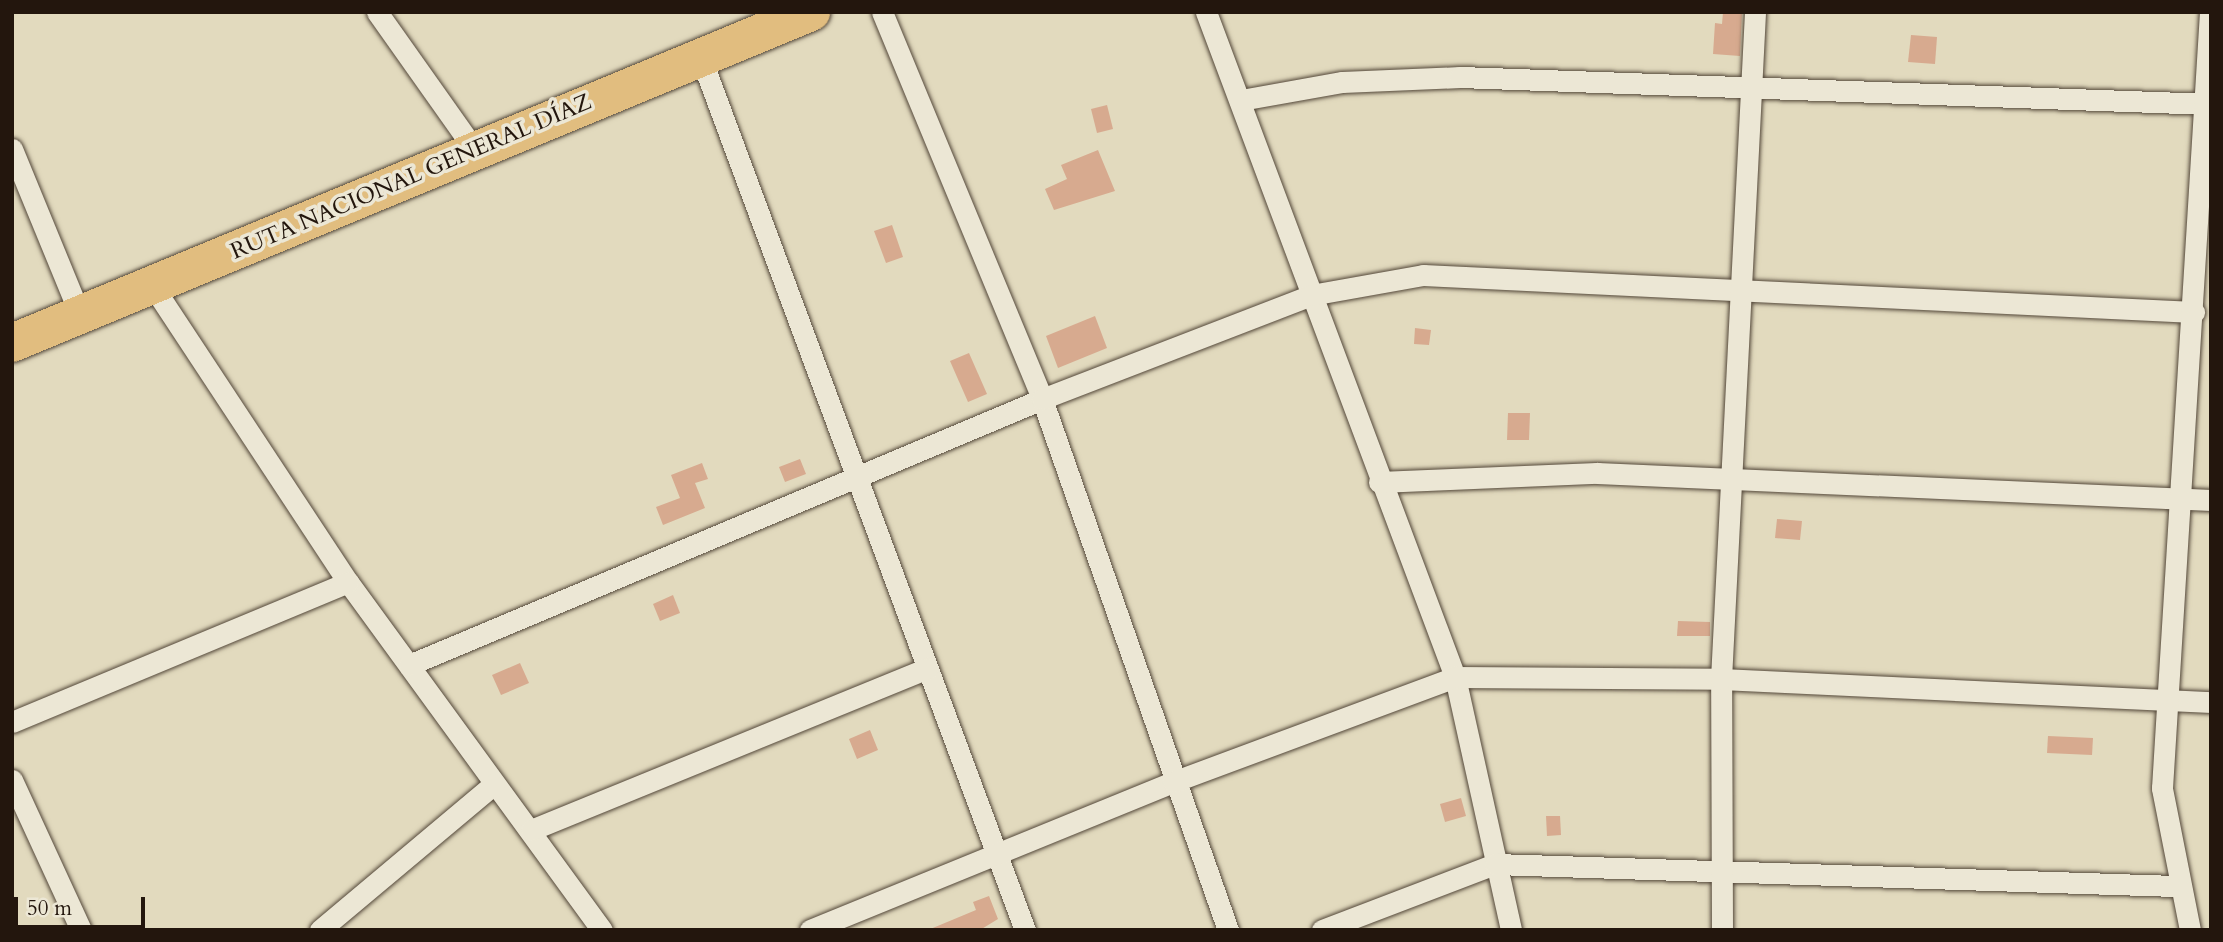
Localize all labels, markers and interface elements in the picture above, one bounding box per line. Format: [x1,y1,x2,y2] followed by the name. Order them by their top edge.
[226,88,596,266] street label: RUTA NACIONAL GENERAL DÍAZ
[18,883,149,927] scale bar
[27,894,72,923] text: 50 m

